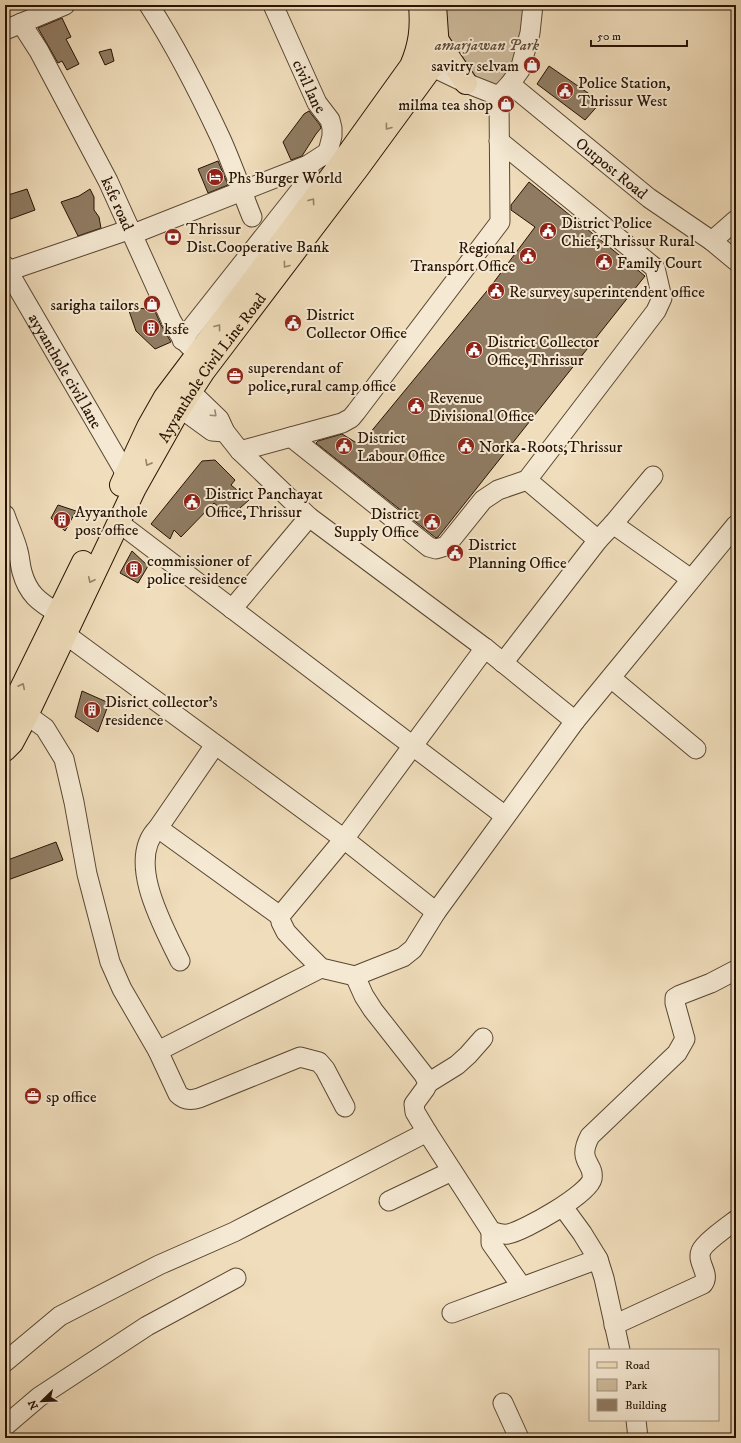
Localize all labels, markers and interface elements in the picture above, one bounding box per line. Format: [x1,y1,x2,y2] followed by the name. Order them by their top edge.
[591,22,687,48] scale bar
[597,29,621,44] text: 50 m
[434,35,540,55] park label: amarjawan Park
[522,55,542,75] shop icon: savitry selvam
[431,56,519,76] place label: savitry selvam
[288,57,330,118] street label: civil lane
[578,73,671,111] place label: Police Station, Thrissur West
[555,81,575,101] public building icon: Police Station, Thrissur West
[496,94,516,114] shop icon: milma tea shop
[398,95,493,115] place label: milma tea shop
[386,122,393,129] one-way arrow
[571,133,651,204] street label: Outpost Road
[205,167,225,187] hotel icon: Phs Burger World
[228,168,342,188] place label: Phs Burger World
[96,174,138,234] street label: ksfe road
[308,198,315,205] one-way arrow
[561,213,695,251] place label: District Police Chief,Thrissur Rural
[186,219,329,257] place label: Thrissur Dist.Cooperative Bank
[538,221,558,241] public building icon: District Police Chief,Thrissur Rural
[163,227,183,247] bank icon: Thrissur Dist.Cooperative Bank
[410,238,515,276] place label: Regional Transport Office
[518,246,538,266] public building icon: Regional Transport Office
[594,252,614,272] public building icon: Family Court
[617,253,702,273] place label: Family Court
[283,260,290,267] one-way arrow
[486,281,506,301] public building icon: Re survey superintendent office
[509,282,705,302] place label: Re survey superintendent office
[154,289,271,446] street label: Ayyanthole Civil Line Road
[142,294,162,314] shop icon: sarigha tailors
[51,295,139,315] place label: sarigha tailors
[306,305,407,343] place label: District Collector Office
[24,310,107,433] street label: ayyanthole civil lane
[283,313,303,333] public building icon: District Collector Office
[141,318,161,338] building icon: ksfe
[164,319,189,339] place label: ksfe
[213,325,220,332] one-way arrow
[487,332,599,370] place label: District Collector Office,Thrissur
[464,340,484,360] public building icon: District Collector Office,Thrissur
[247,358,396,396] place label: superendant of police,rural camp office
[225,366,245,386] office icon: superendant of police,rural camp office
[429,388,535,426] place label: Revenue Divisional Office
[406,396,426,416] public building icon: Revenue Divisional Office
[209,409,217,416] one-way arrow
[357,428,445,466] place label: District Labour Office
[334,436,354,456] public building icon: District Labour Office
[456,436,476,456] public building icon: Norka-Roots,Thrissur
[479,437,623,457] place label: Norka-Roots,Thrissur
[146,459,153,467] one-way arrow
[205,484,323,522] place label: District Panchayat Office,Thrissur
[182,492,202,512] public building icon: District Panchayat Office,Thrissur
[74,502,148,540] place label: Ayyanthole post office
[334,504,419,542] place label: District Supply Office
[52,510,72,530] building icon: Ayyanthole post office
[422,512,442,532] public building icon: District Supply Office
[468,535,567,573] place label: District Planning Office
[445,543,465,563] public building icon: District Planning Office
[146,551,252,589] place label: commissioner of police residence
[124,559,144,579] building icon: commissioner of police residence
[88,576,96,583] one-way arrow
[17,683,25,690] one-way arrow
[105,692,218,730] place label: Disrict collector's residence
[82,700,102,720] building icon: Disrict collector's residence
[23,1086,43,1106] office icon: sp office
[46,1087,97,1107] place label: sp office
[589,1349,719,1421] legend
[625,1358,650,1373] text: Road
[625,1378,647,1393] text: Park
[22,1381,62,1421] north arrow
[26,1398,42,1411] text: N
[625,1398,666,1413] text: Building

